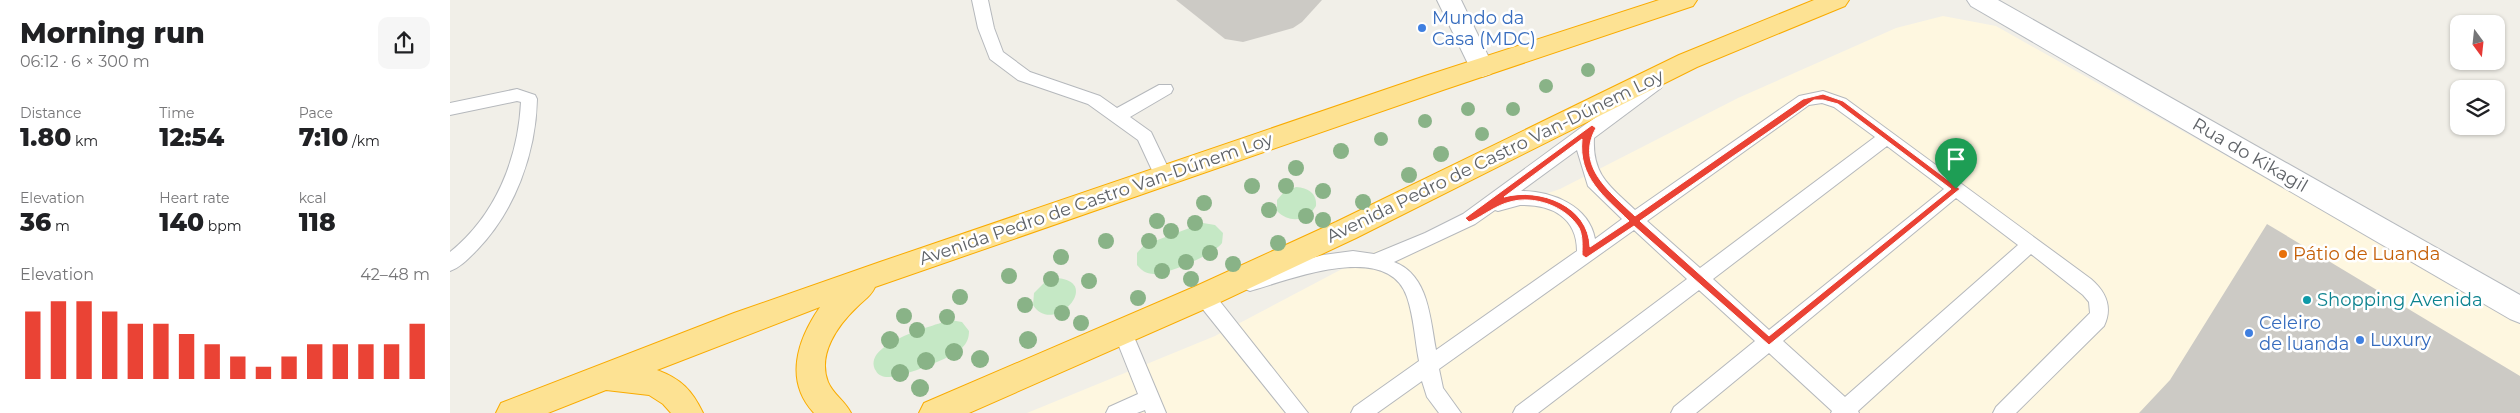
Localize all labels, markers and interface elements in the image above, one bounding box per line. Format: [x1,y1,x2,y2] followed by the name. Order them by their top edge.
[1432,7,1536,50] place label: Mundo da Casa (MDC)
[2450,15,2505,70] north arrow
[2450,15,2505,135] map controls
[20,16,205,50] text: Morning run
[378,17,430,69] button: share
[1416,22,1428,34] marker: Mundo da Casa (MDC)
[20,52,150,71] text: 06:12 · 6 × 300 m
[1323,64,1667,248] street label: Avenida Pedro de Castro Van-Dúnem Loy
[2450,80,2505,135] button: layers
[20,104,82,122] text: Distance
[159,104,194,122] text: Time
[299,104,333,122] text: Pace
[2188,113,2312,197] street label: Rua do Kikagil
[20,122,71,152] text: 1.80
[159,122,224,152] text: 12:54
[299,122,348,152] text: 7:10
[916,128,1276,270] street label: Avenida Pedro de Castro Van-Dúnem Loy
[71,132,98,150] text: km
[348,132,380,150] text: /km
[1935,138,1977,189] pin
[1942,145,1970,173] icon: arrive
[20,189,85,207] text: Elevation
[159,189,230,207] text: Heart rate
[299,189,327,207] text: kcal
[20,207,51,237] text: 36
[159,207,204,237] text: 140
[299,207,336,237] text: 118
[51,217,70,235] text: m
[204,217,242,235] text: bpm
[2293,243,2440,265] place label: Pátio de Luanda
[2277,248,2289,260] marker: Pátio de Luanda
[20,265,94,284] text: Elevation
[360,265,430,284] text: 42–48 m
[2317,289,2483,311] place label: Shopping Avenida
[2301,294,2313,306] marker: Shopping Avenida
[2259,312,2349,355] place label: Celeiro de luanda
[2243,327,2255,339] marker: Celeiro de luanda
[2370,329,2431,351] place label: Luxury
[2354,334,2366,346] marker: Luxury

